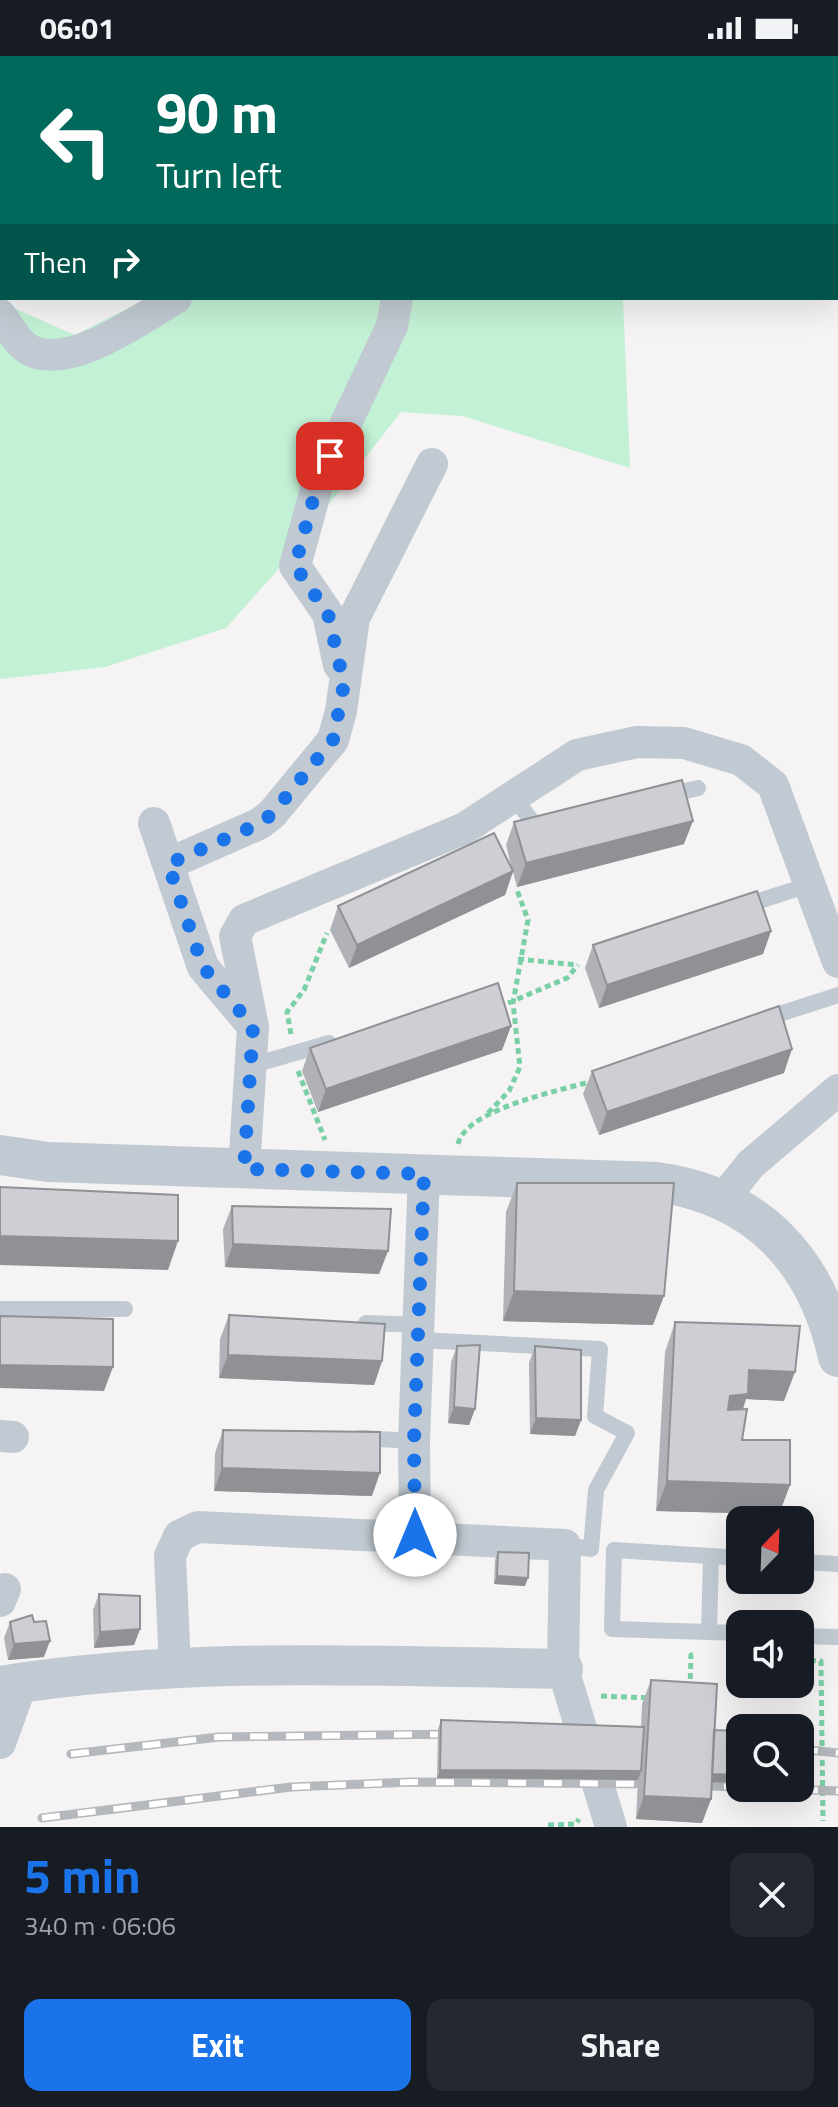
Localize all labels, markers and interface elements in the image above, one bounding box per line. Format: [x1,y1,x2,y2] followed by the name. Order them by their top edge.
[40,5,115,51] text: 06:01
[156,70,278,155] text: 90 m
[24,88,128,192] icon: left
[156,147,282,202] text: Turn left
[24,239,87,285] text: Then
[103,240,147,284] icon: right
[296,422,364,490] pin
[308,434,352,478] icon: arrive
[373,1493,457,1577] position arrow
[726,1506,814,1594] north arrow
[726,1506,814,1802] map controls
[726,1610,814,1698] button: sound
[726,1714,814,1802] button: search
[24,1839,141,1912] text: 5 min
[730,1853,814,1937] button: close
[24,1906,176,1945] text: 340 m · 06:06
[24,1999,411,2091] button: Exit
[427,1999,814,2091] button: Share

